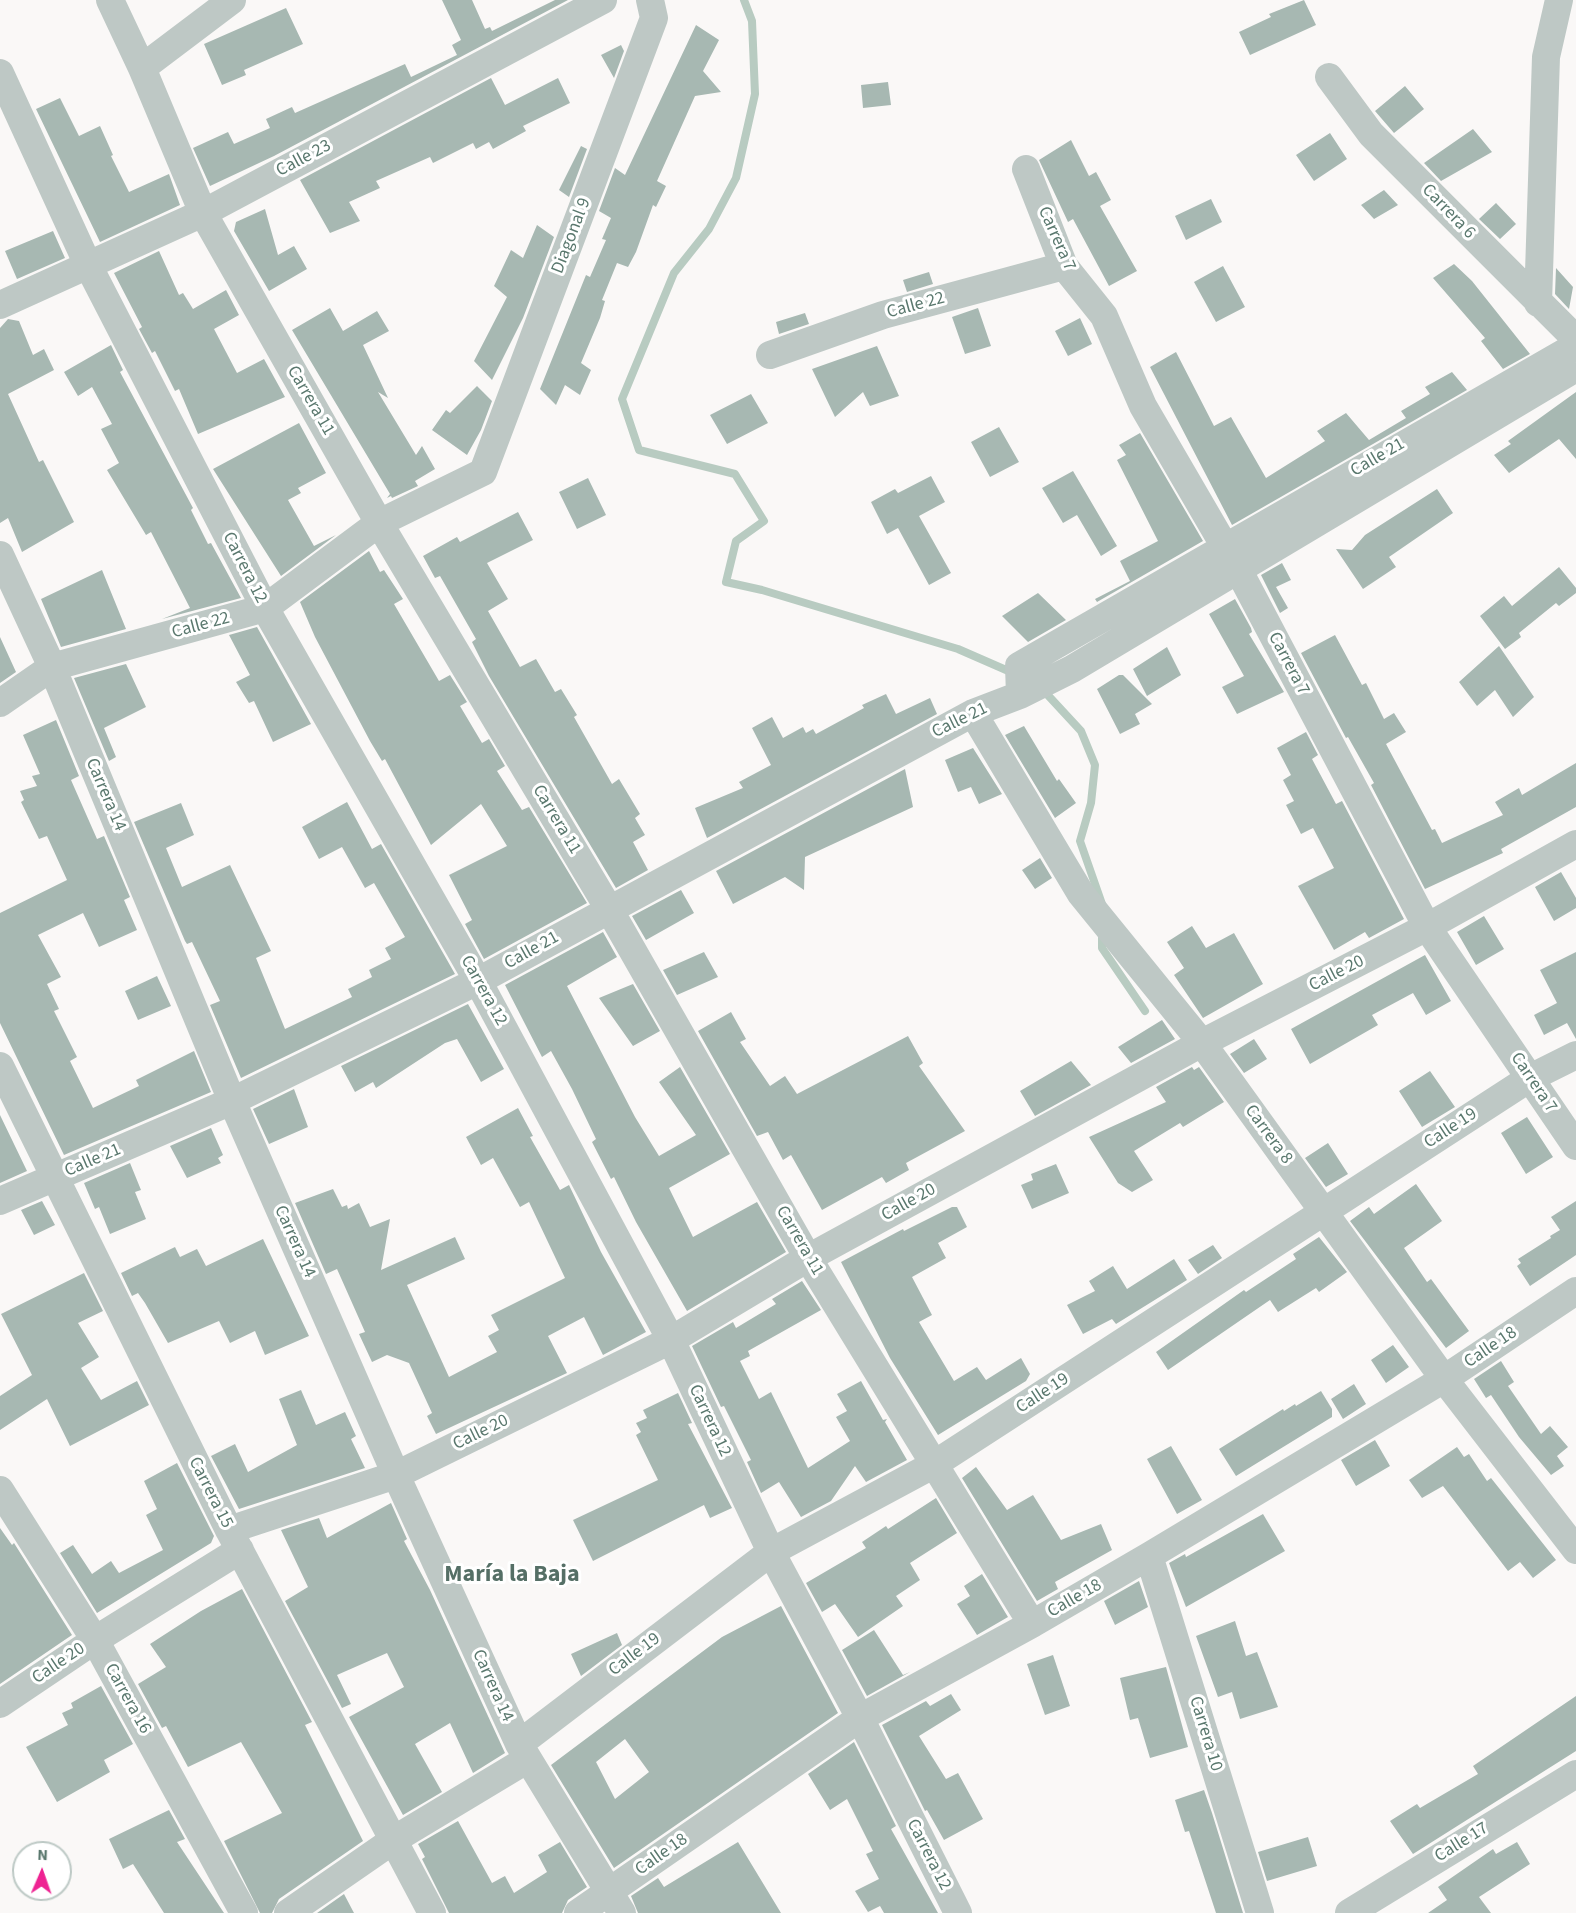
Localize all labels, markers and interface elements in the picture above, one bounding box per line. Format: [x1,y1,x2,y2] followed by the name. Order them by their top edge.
[273,136,335,182] street label: Calle 23
[1417,180,1479,244] street label: Carrera 6
[548,195,596,277] street label: Diagonal 9
[1032,204,1080,274] street label: Carrera 7
[885,288,947,324] street label: Calle 22
[281,362,339,440] street label: Carrera 11
[1347,434,1409,482] street label: Calle 21
[217,529,271,607] street label: Carrera 12
[170,608,232,644] street label: Calle 22
[1262,629,1314,699] street label: Carrera 7
[929,698,991,744] street label: Calle 21
[80,755,130,835] street label: Carrera 14
[527,781,585,859] street label: Carrera 11
[501,927,563,975] street label: Calle 21
[1306,951,1368,997] street label: Calle 20
[455,952,511,1030] street label: Carrera 12
[1505,1049,1561,1117] street label: Carrera 7
[1239,1101,1297,1169] street label: Carrera 8
[1420,1104,1482,1154] street label: Calle 19
[62,1140,124,1182] street label: Calle 21
[878,1179,940,1227] street label: Calle 20
[268,1202,320,1282] street label: Carrera 14
[770,1202,828,1280] street label: Carrera 11
[1461,1323,1521,1373] street label: Calle 18
[1012,1369,1074,1419] street label: Calle 19
[683,1382,735,1460] street label: Carrera 12
[450,1410,512,1456] street label: Calle 20
[183,1454,237,1532] street label: Carrera 15
[444,1562,580,1590] district label: María la Baja
[1044,1575,1106,1623] street label: Calle 18
[605,1629,665,1681] street label: Calle 19
[29,1639,89,1689] street label: Calle 20
[466,1646,518,1726] street label: Carrera 14
[99,1660,155,1738] street label: Carrera 16
[1183,1694,1227,1774] street label: Carrera 10
[901,1816,955,1894] street label: Carrera 12
[1431,1818,1493,1868] street label: Calle 17
[632,1829,692,1881] street label: Calle 18
[12,1841,72,1901] north arrow
[37,1844,48,1866] text: N

